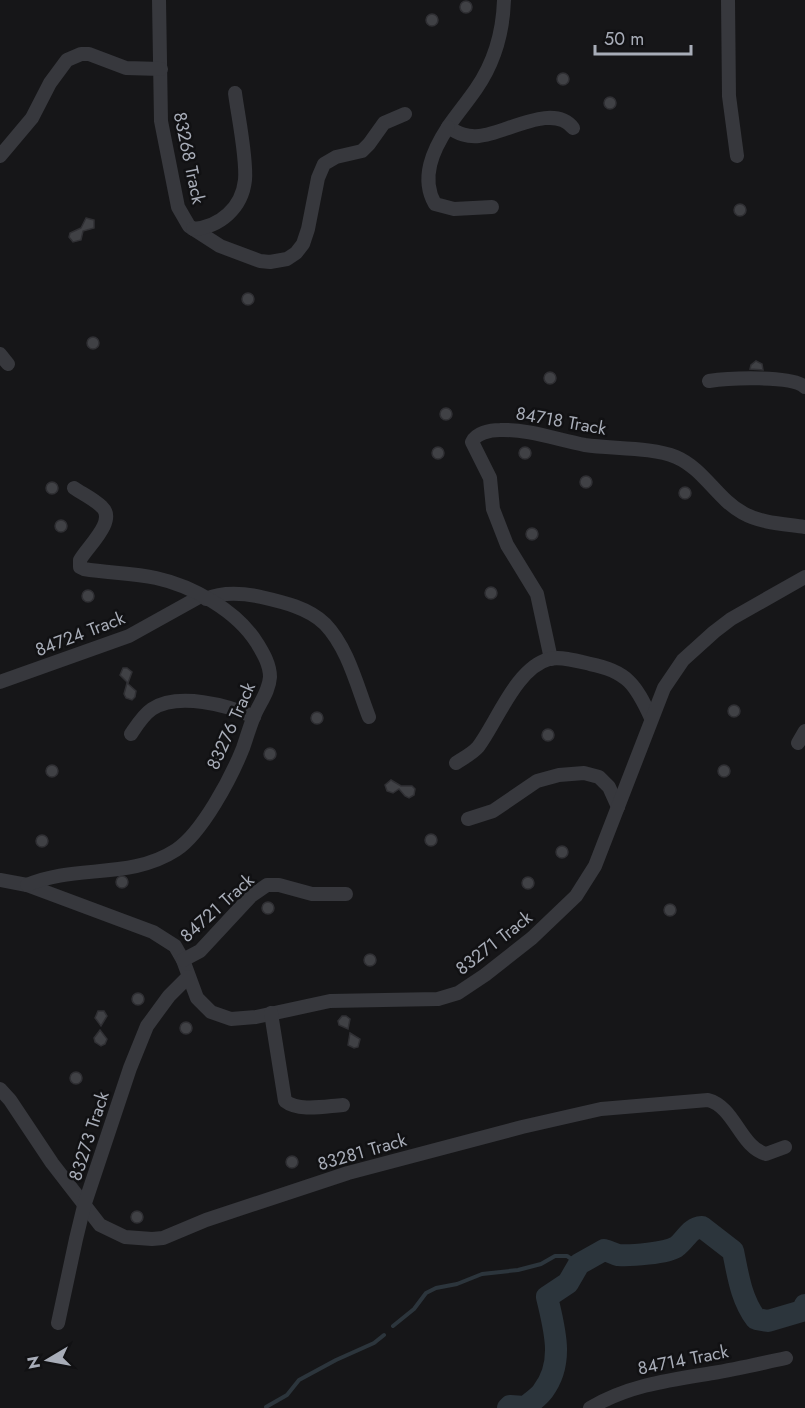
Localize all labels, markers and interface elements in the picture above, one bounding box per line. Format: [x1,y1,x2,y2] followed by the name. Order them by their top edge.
[595,18,691,56] scale bar
[604,26,644,52] text: 50 m
[167,109,211,207] street label: 83268 Track
[514,400,608,442] street label: 84718 Track
[31,605,129,663] street label: 84724 Track
[200,678,262,774] street label: 83276 Track
[174,868,260,948] street label: 84721 Track
[450,905,538,981] street label: 83271 Track
[62,1088,116,1184] street label: 83273 Track
[314,1127,410,1177] street label: 83281 Track
[18,1330,78,1390] north arrow
[635,1338,731,1382] street label: 84714 Track
[21,1354,46,1371] text: N

